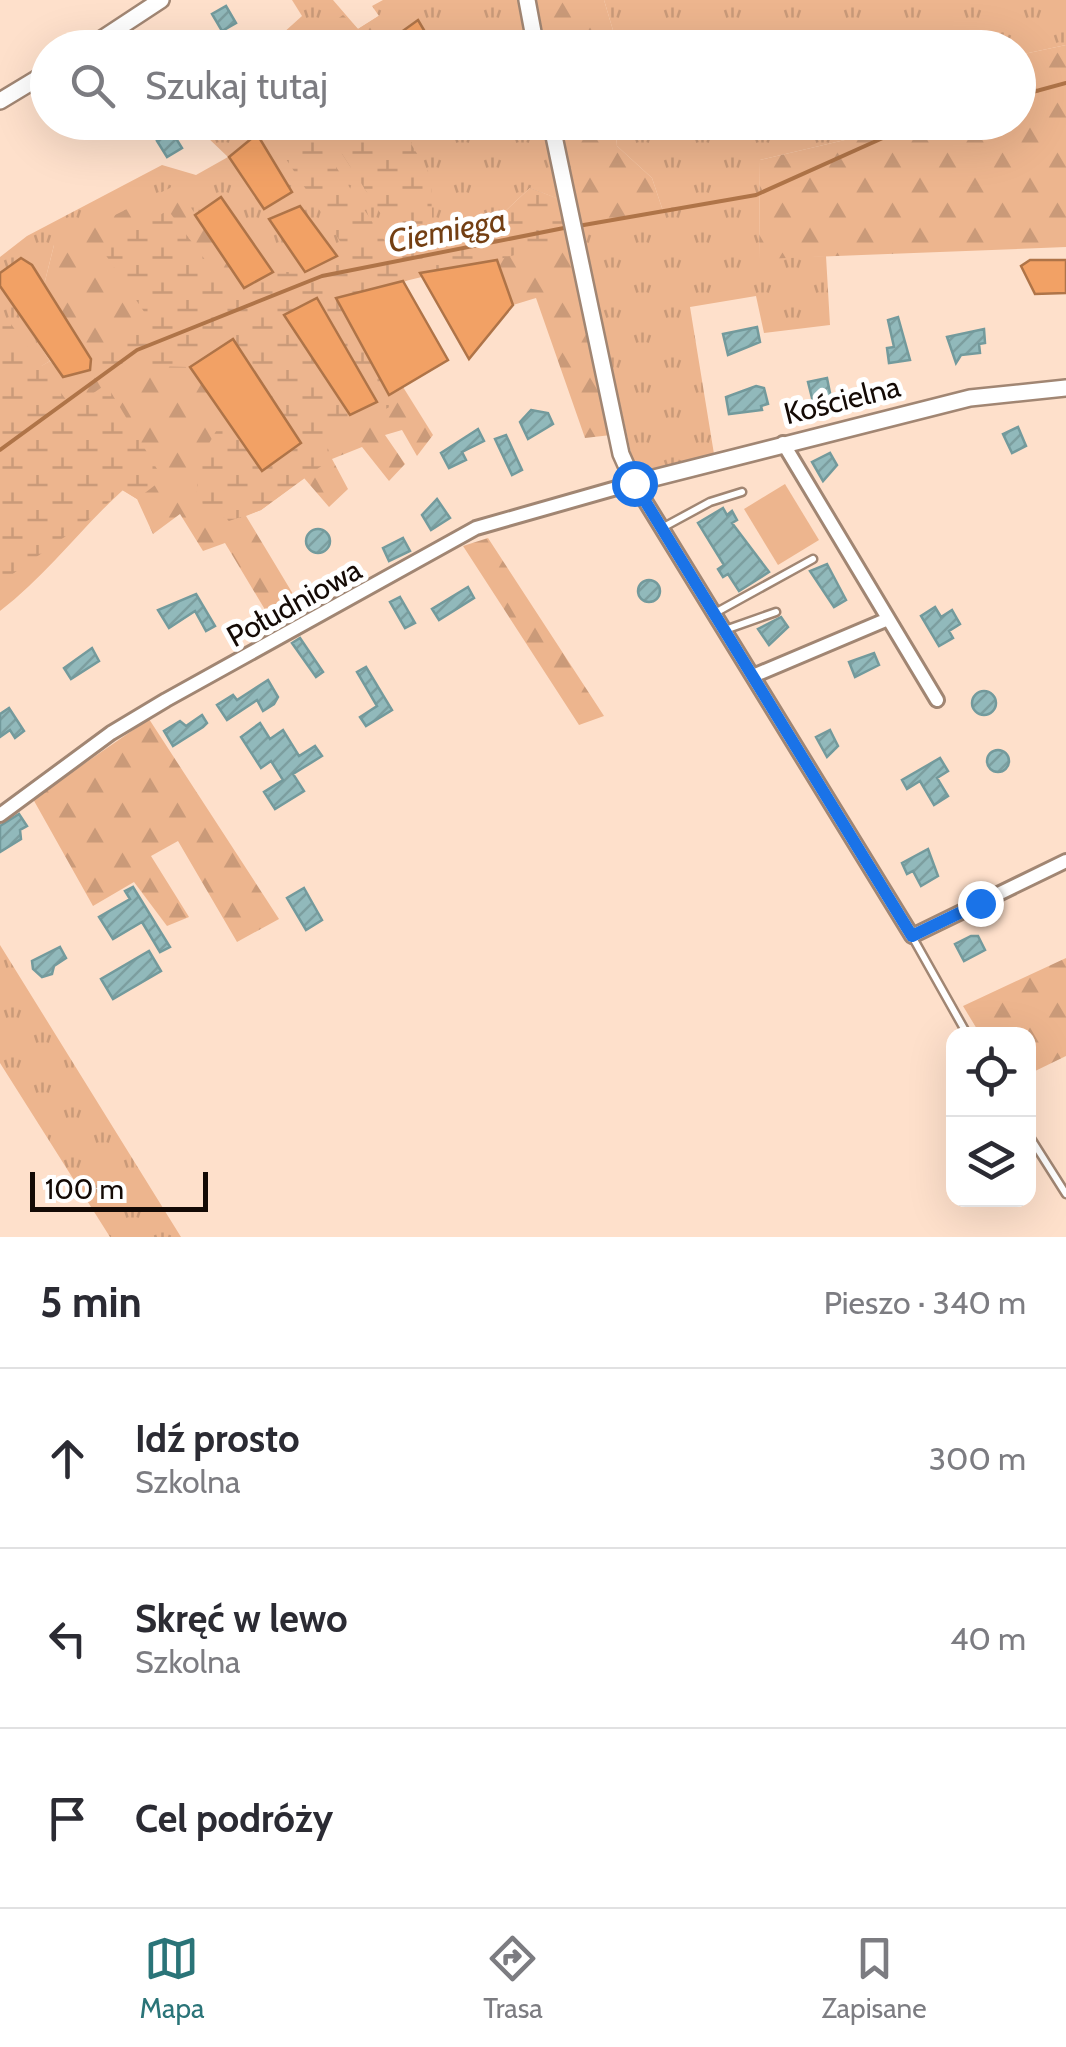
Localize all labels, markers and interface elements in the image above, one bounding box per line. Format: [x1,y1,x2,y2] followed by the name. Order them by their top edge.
[30,30,1036,140] search box
[65,58,120,113] icon: search
[145,62,328,109] text: Szukaj tutaj
[385,199,509,261] water label: Ciemięga
[780,368,905,432] street label: Kościelna
[612,461,658,507] route start
[220,551,368,655] street label: Południowa
[958,881,1004,927] route end
[946,1027,1036,1207] map controls
[946,1027,1036,1117] button: locate
[946,1117,1036,1207] button: layers
[30,1167,208,1212] scale bar
[45,1172,124,1206] text: 100 m
[40,1276,142,1328] text: 5 min
[824,1283,1026,1322] text: Pieszo · 340 m
[135,1415,300,1462] text: Idź prosto
[40,1431,95,1486] icon: ahead
[929,1439,1026,1478] text: 300 m
[135,1462,240,1501] text: Szkolna
[135,1595,348,1642] text: Skręć w lewo
[40,1611,95,1666] icon: left
[950,1619,1026,1658] text: 40 m
[135,1642,240,1681] text: Szkolna
[40,1791,95,1846] icon: arrive
[135,1795,333,1842] text: Cel podróży
[139,1931,204,2025] tab: Mapa
[483,1931,543,2025] tab: Trasa
[822,1931,927,2025] tab: Zapisane

